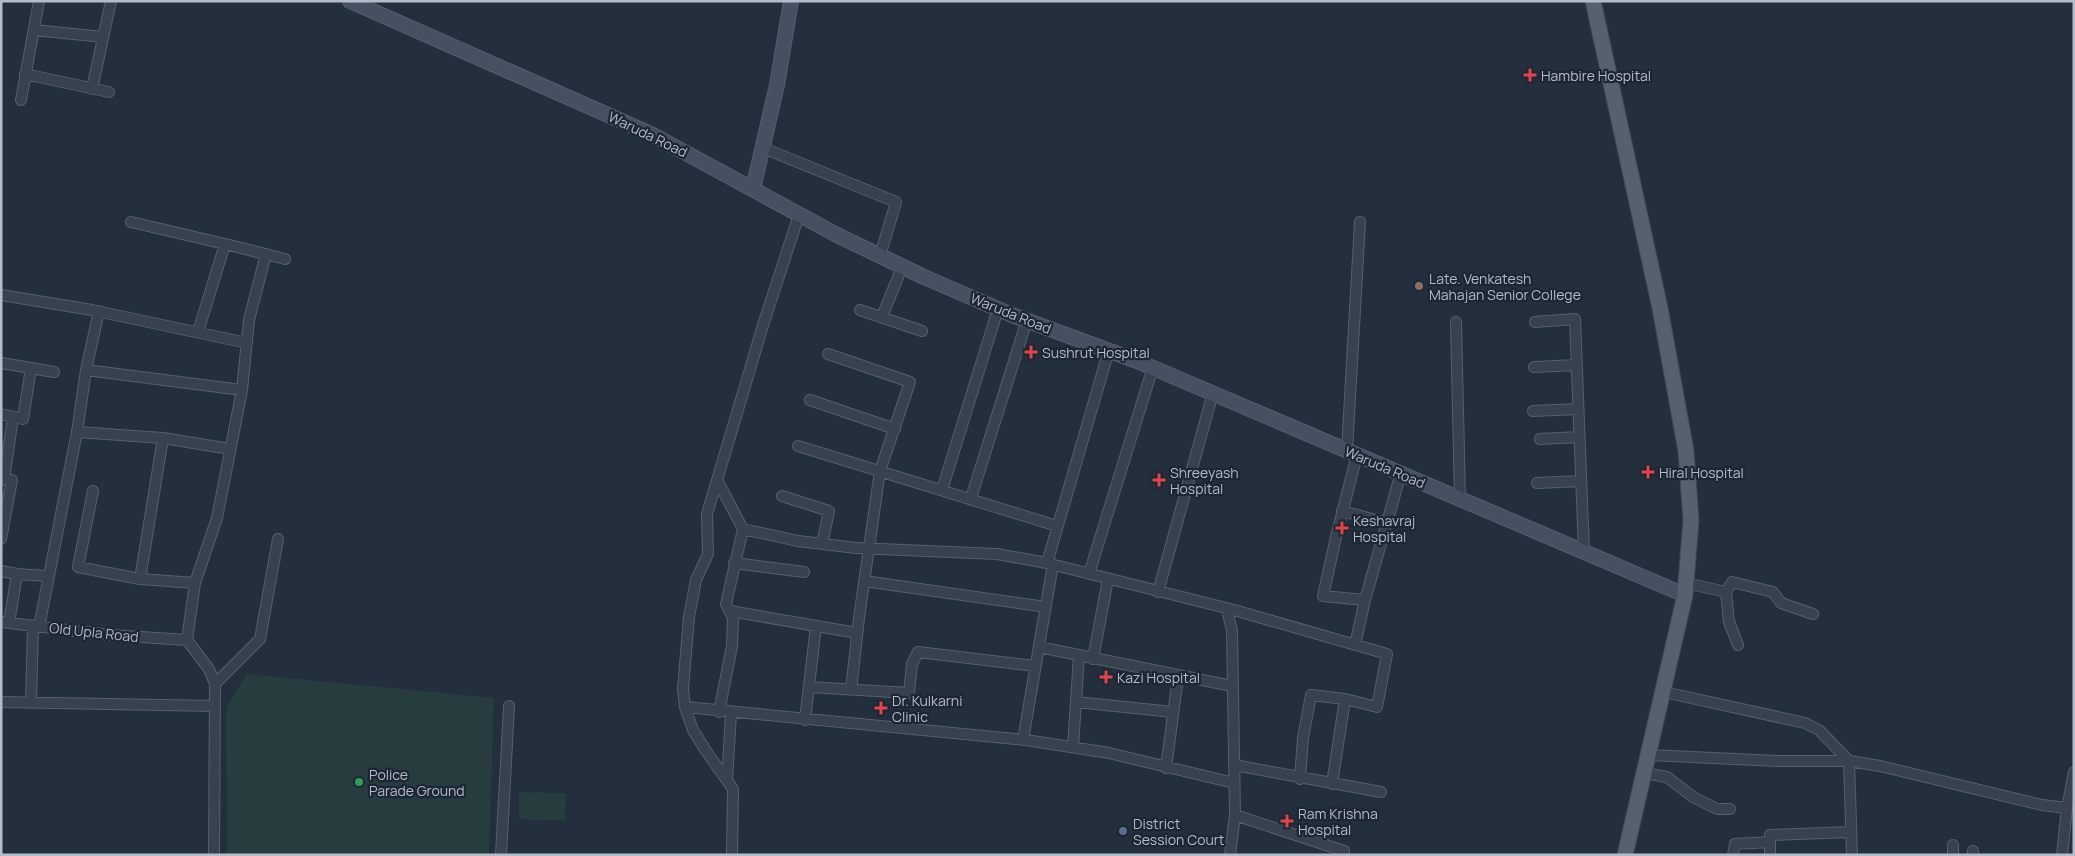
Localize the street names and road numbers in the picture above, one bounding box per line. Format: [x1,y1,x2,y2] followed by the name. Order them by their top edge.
[605,107,691,161] street label: Waruda Road
[968,288,1054,338] street label: Waruda Road
[1342,442,1428,492] street label: Waruda Road
[48,618,140,646] street label: Old Upla Road

